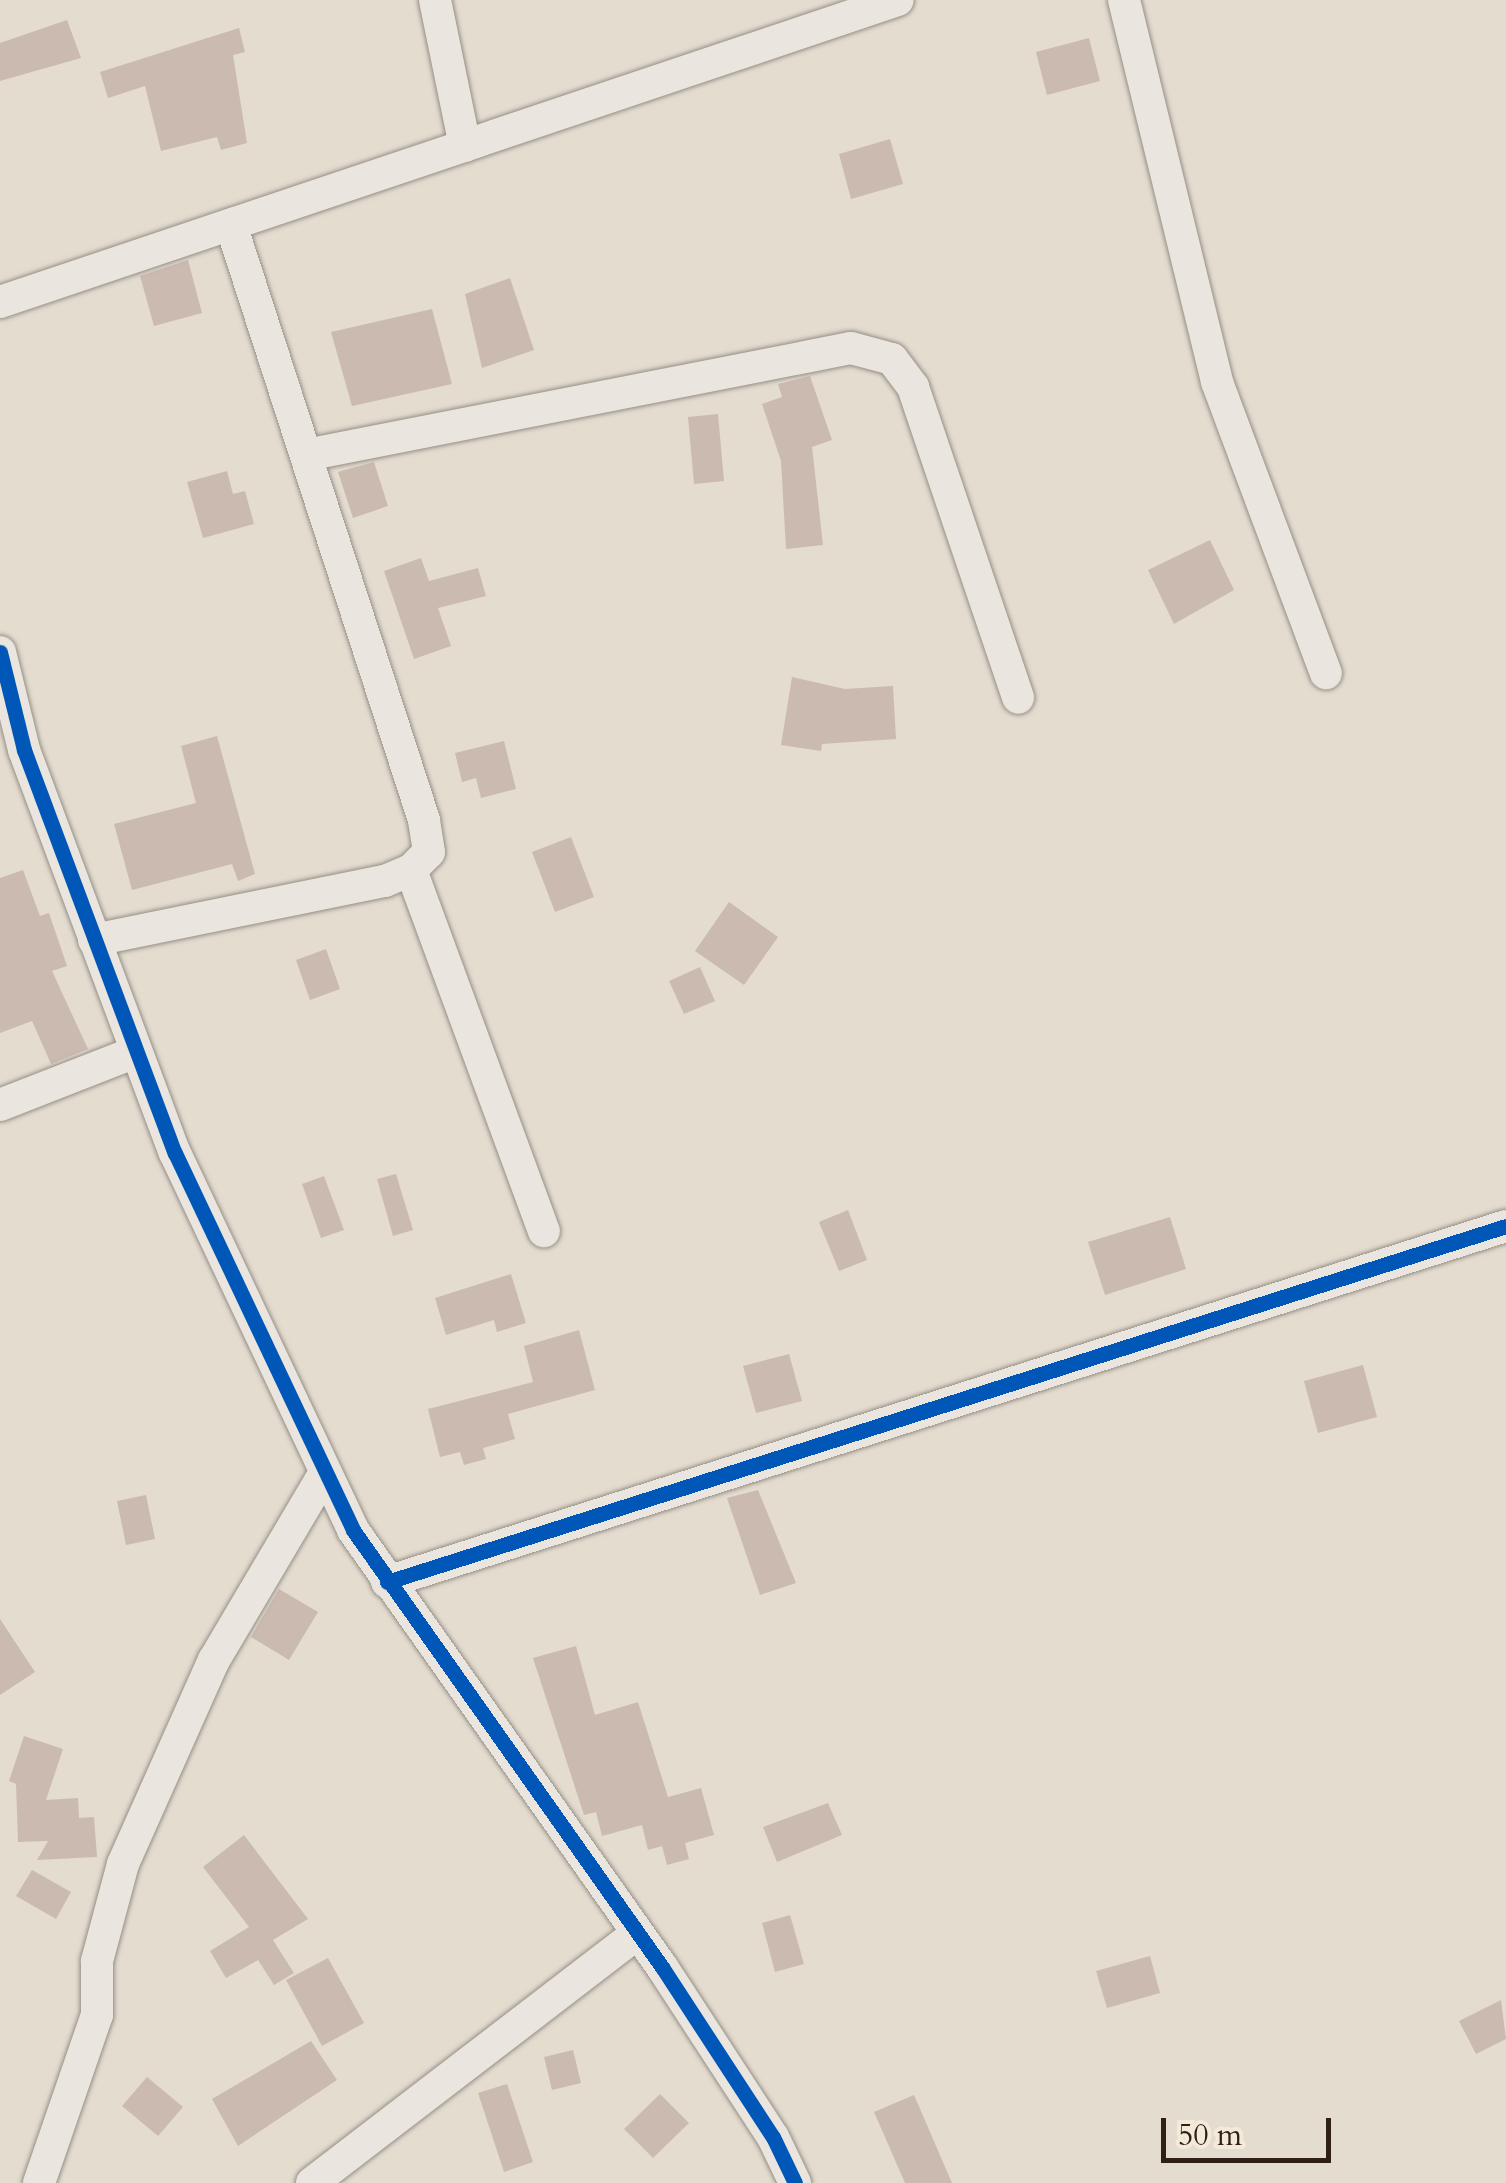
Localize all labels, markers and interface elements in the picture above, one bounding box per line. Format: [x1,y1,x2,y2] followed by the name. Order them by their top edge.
[1166,2098,1336,2160] scale bar
[1178,2115,1242,2156] text: 50 m

